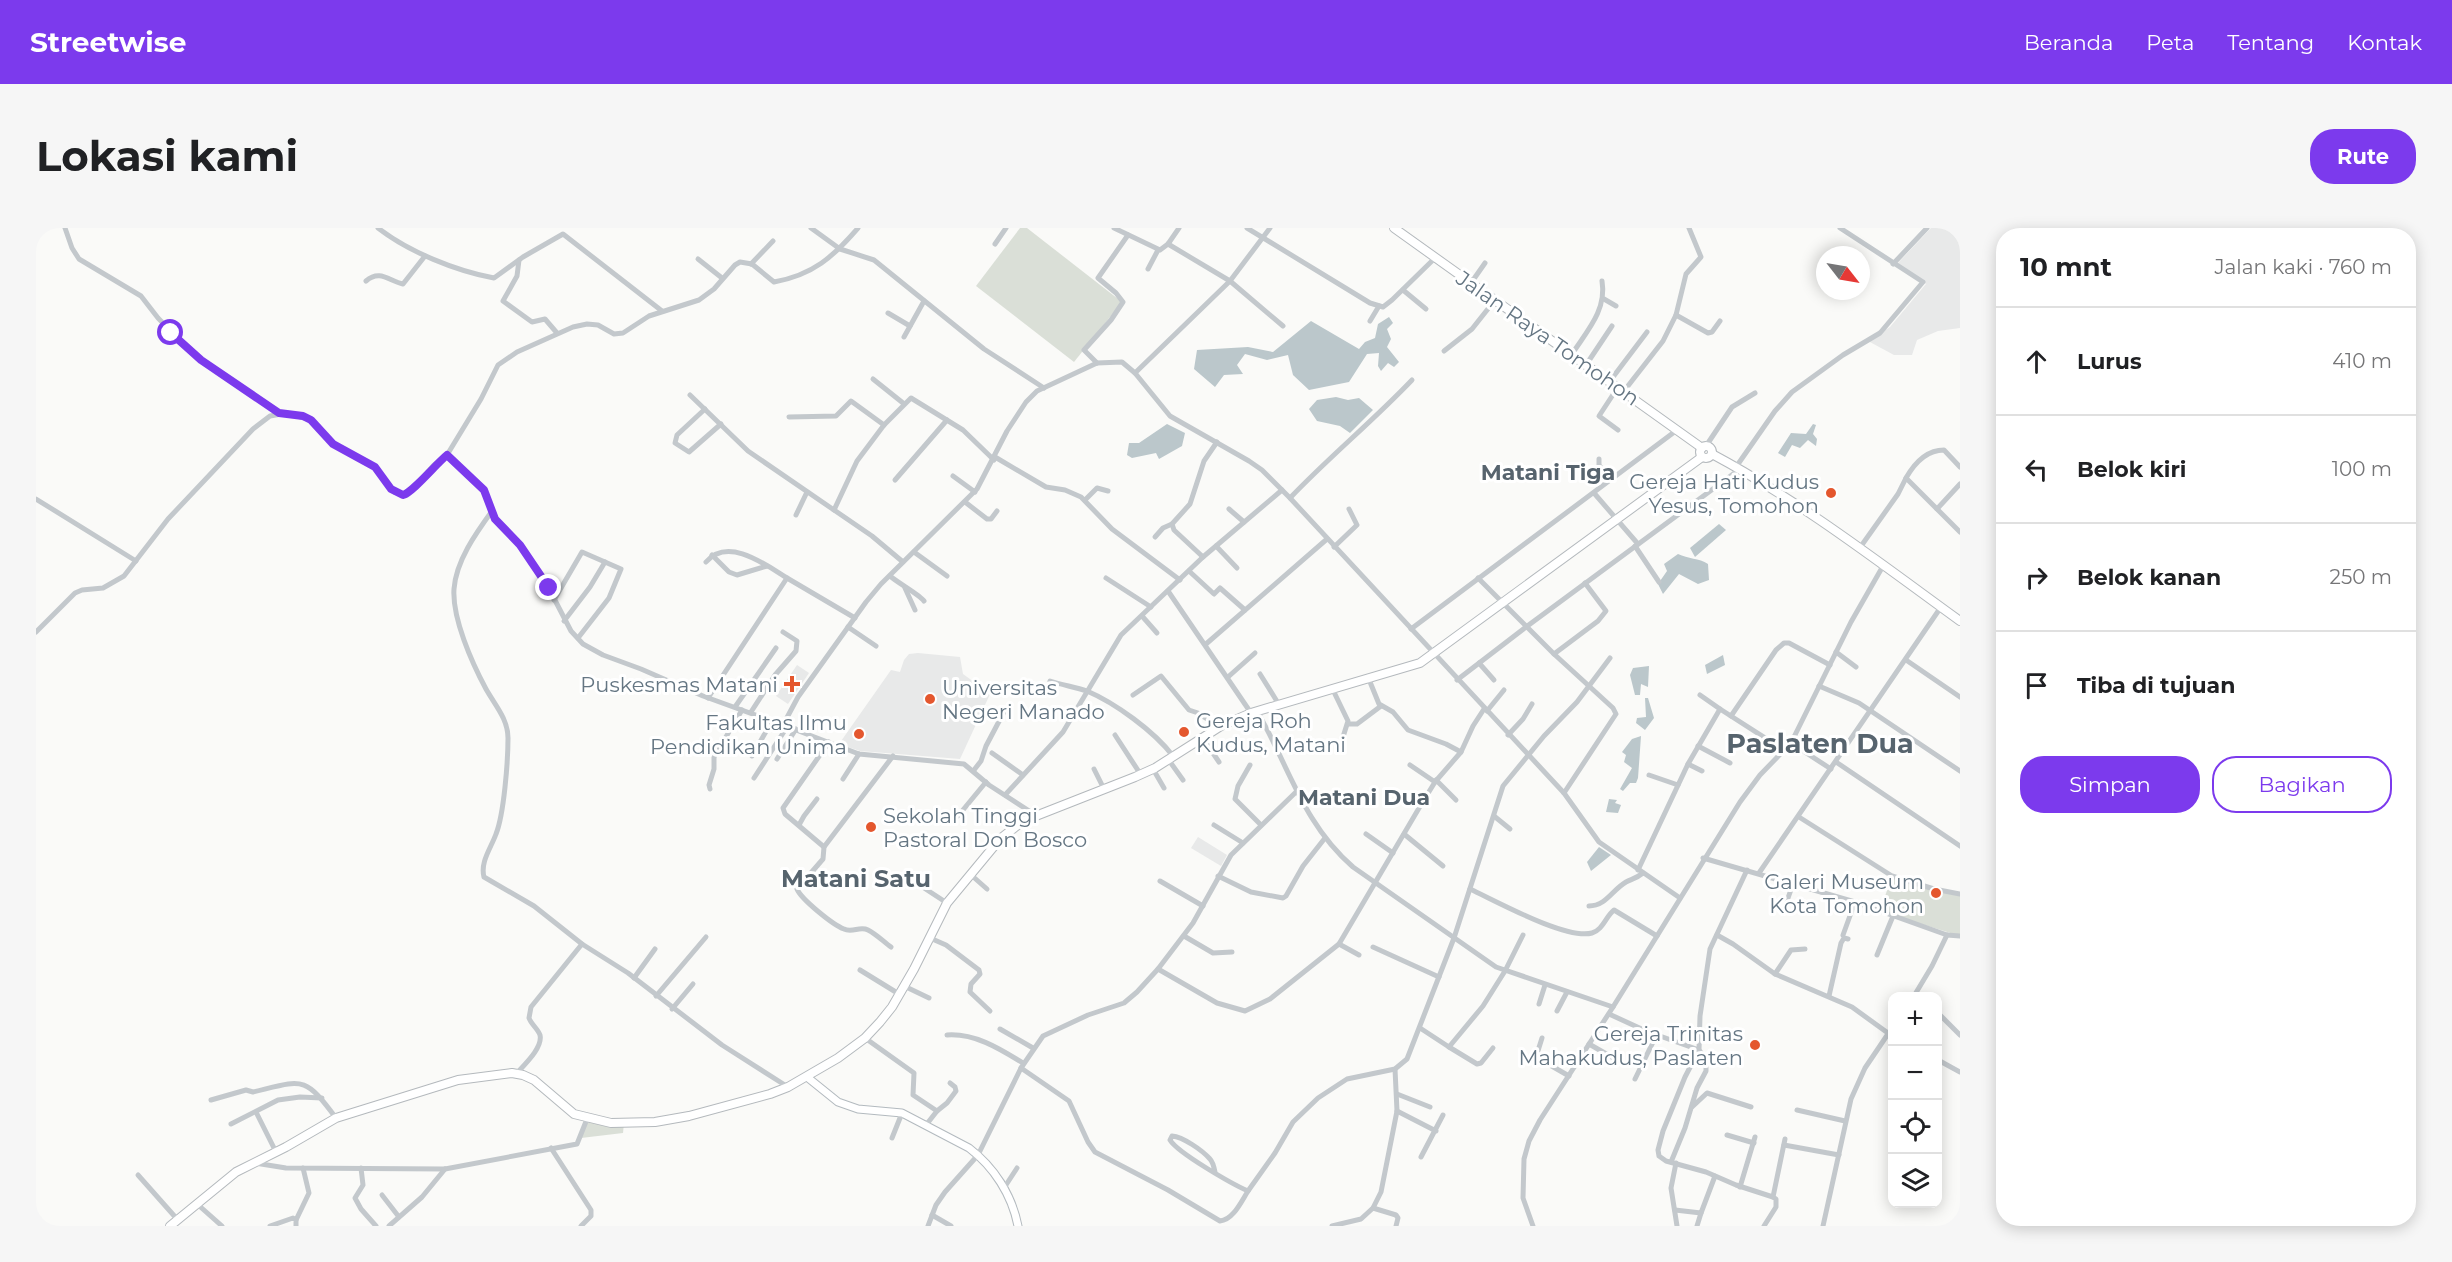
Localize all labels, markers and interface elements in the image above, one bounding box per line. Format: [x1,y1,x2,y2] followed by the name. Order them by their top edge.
[30,25,186,59] text: Streetwise
[2024,30,2113,55] text: Beranda
[2146,30,2194,55] text: Peta
[2227,30,2314,55] text: Tentang
[2347,30,2422,55] text: Kontak
[2310,129,2416,184] button: Rute
[36,130,298,182] text: Lokasi kami
[1816,246,1870,300] north arrow
[2020,251,2112,283] text: 10 mnt
[2215,255,2392,279] text: Jalan kaki · 760 m
[1451,265,1644,411] street label: Jalan Raya Tomohon
[157,319,183,345] route start
[2020,345,2053,378] icon: ahead
[2077,348,2142,375] text: Lurus
[2332,349,2392,373] text: 410 m
[2020,453,2053,486] icon: left
[2077,456,2186,483] text: Belok kiri
[2332,457,2392,481] text: 100 m
[1481,459,1615,486] district label: Matani Tiga
[1629,469,1819,518] place label: Gereja Hati Kudus Yesus, Tomohon
[1824,486,1838,500] marker: Gereja Hati Kudus Yesus, Tomohon
[2020,561,2053,594] icon: right
[2077,564,2221,591] text: Belok kanan
[2330,565,2392,589] text: 250 m
[535,574,561,600] route end
[2020,669,2053,702] icon: arrive
[580,672,778,697] place label: Puskesmas Matani
[2077,672,2235,699] text: Tiba di tujuan
[783,675,801,693] marker: Puskesmas Matani
[942,675,1105,724] place label: Universitas Negeri Manado
[923,692,937,706] marker: Universitas Negeri Manado
[1196,708,1346,757] place label: Gereja Roh Kudus, Matani
[650,710,847,759] place label: Fakultas Ilmu Pendidikan Unima
[1177,725,1191,739] marker: Gereja Roh Kudus, Matani
[852,727,866,741] marker: Fakultas Ilmu Pendidikan Unima
[1726,727,1914,760] district label: Paslaten Dua
[2020,756,2200,813] button: Simpan
[2212,756,2392,813] button: Bagikan
[1298,784,1430,811] district label: Matani Dua
[883,803,1087,852] place label: Sekolah Tinggi Pastoral Don Bosco
[864,820,878,834] marker: Sekolah Tinggi Pastoral Don Bosco
[781,864,931,893] district label: Matani Satu
[1764,869,1924,918] place label: Galeri Museum Kota Tomohon
[1929,886,1943,900] marker: Galeri Museum Kota Tomohon
[1888,992,1942,1208] map controls
[1888,992,1942,1046] button: +
[1519,1021,1743,1070] place label: Gereja Trinitas Mahakudus, Paslaten
[1748,1038,1762,1052] marker: Gereja Trinitas Mahakudus, Paslaten
[1888,1046,1942,1100] button: −
[1888,1100,1942,1154] button: locate
[1888,1154,1942,1208] button: layers

